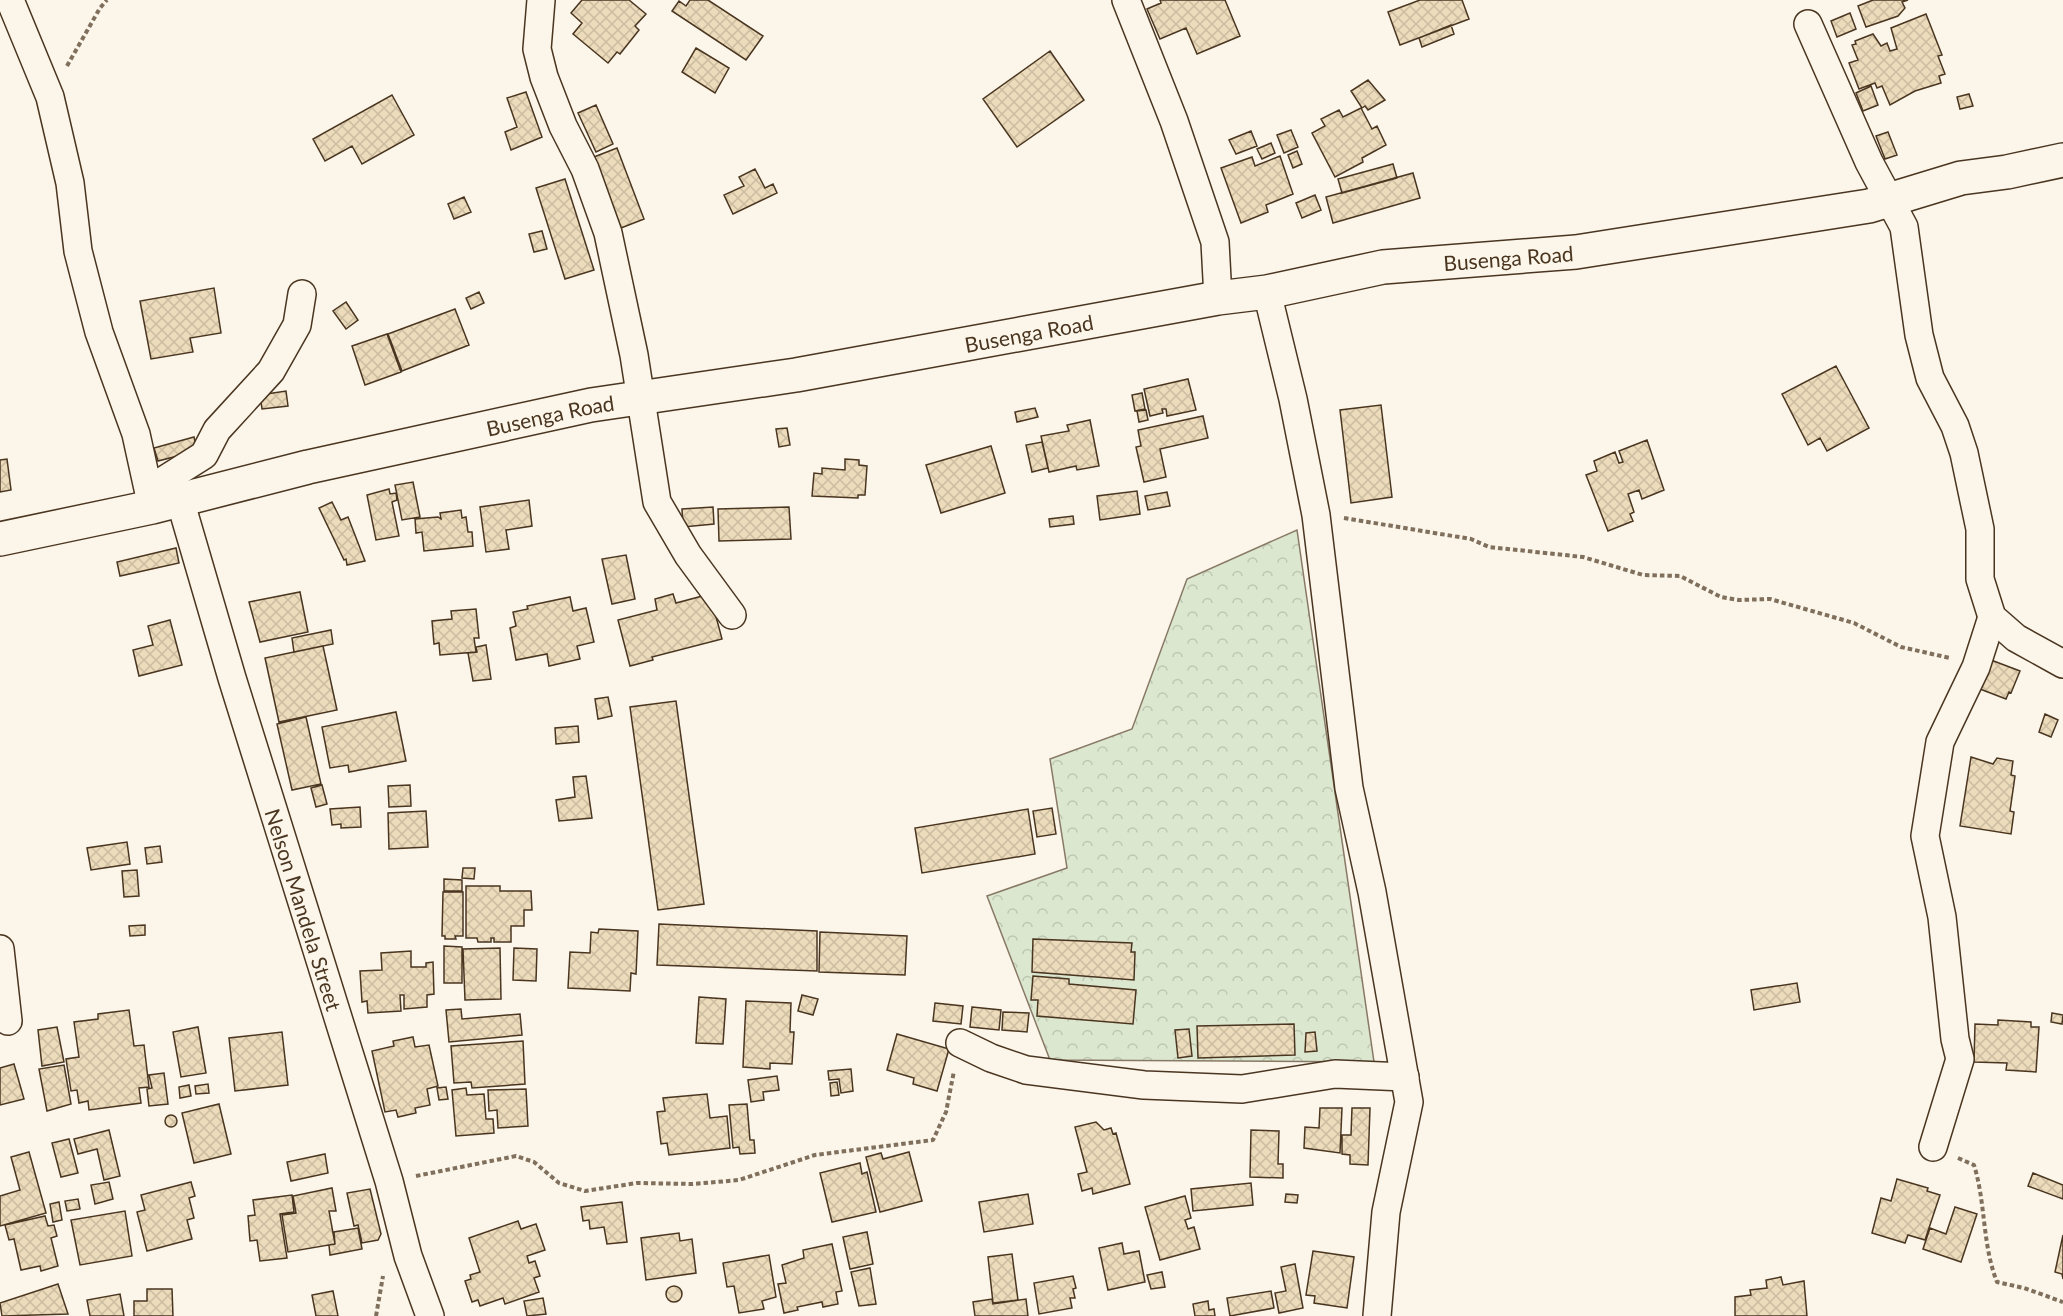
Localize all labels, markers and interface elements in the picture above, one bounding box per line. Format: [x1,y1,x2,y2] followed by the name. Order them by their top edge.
[1442,240,1574,275] street label: Busenga Road
[963,309,1095,357] street label: Busenga Road
[484,389,616,440] street label: Busenga Road
[261,805,348,1014] street label: Nelson Mandela Street

